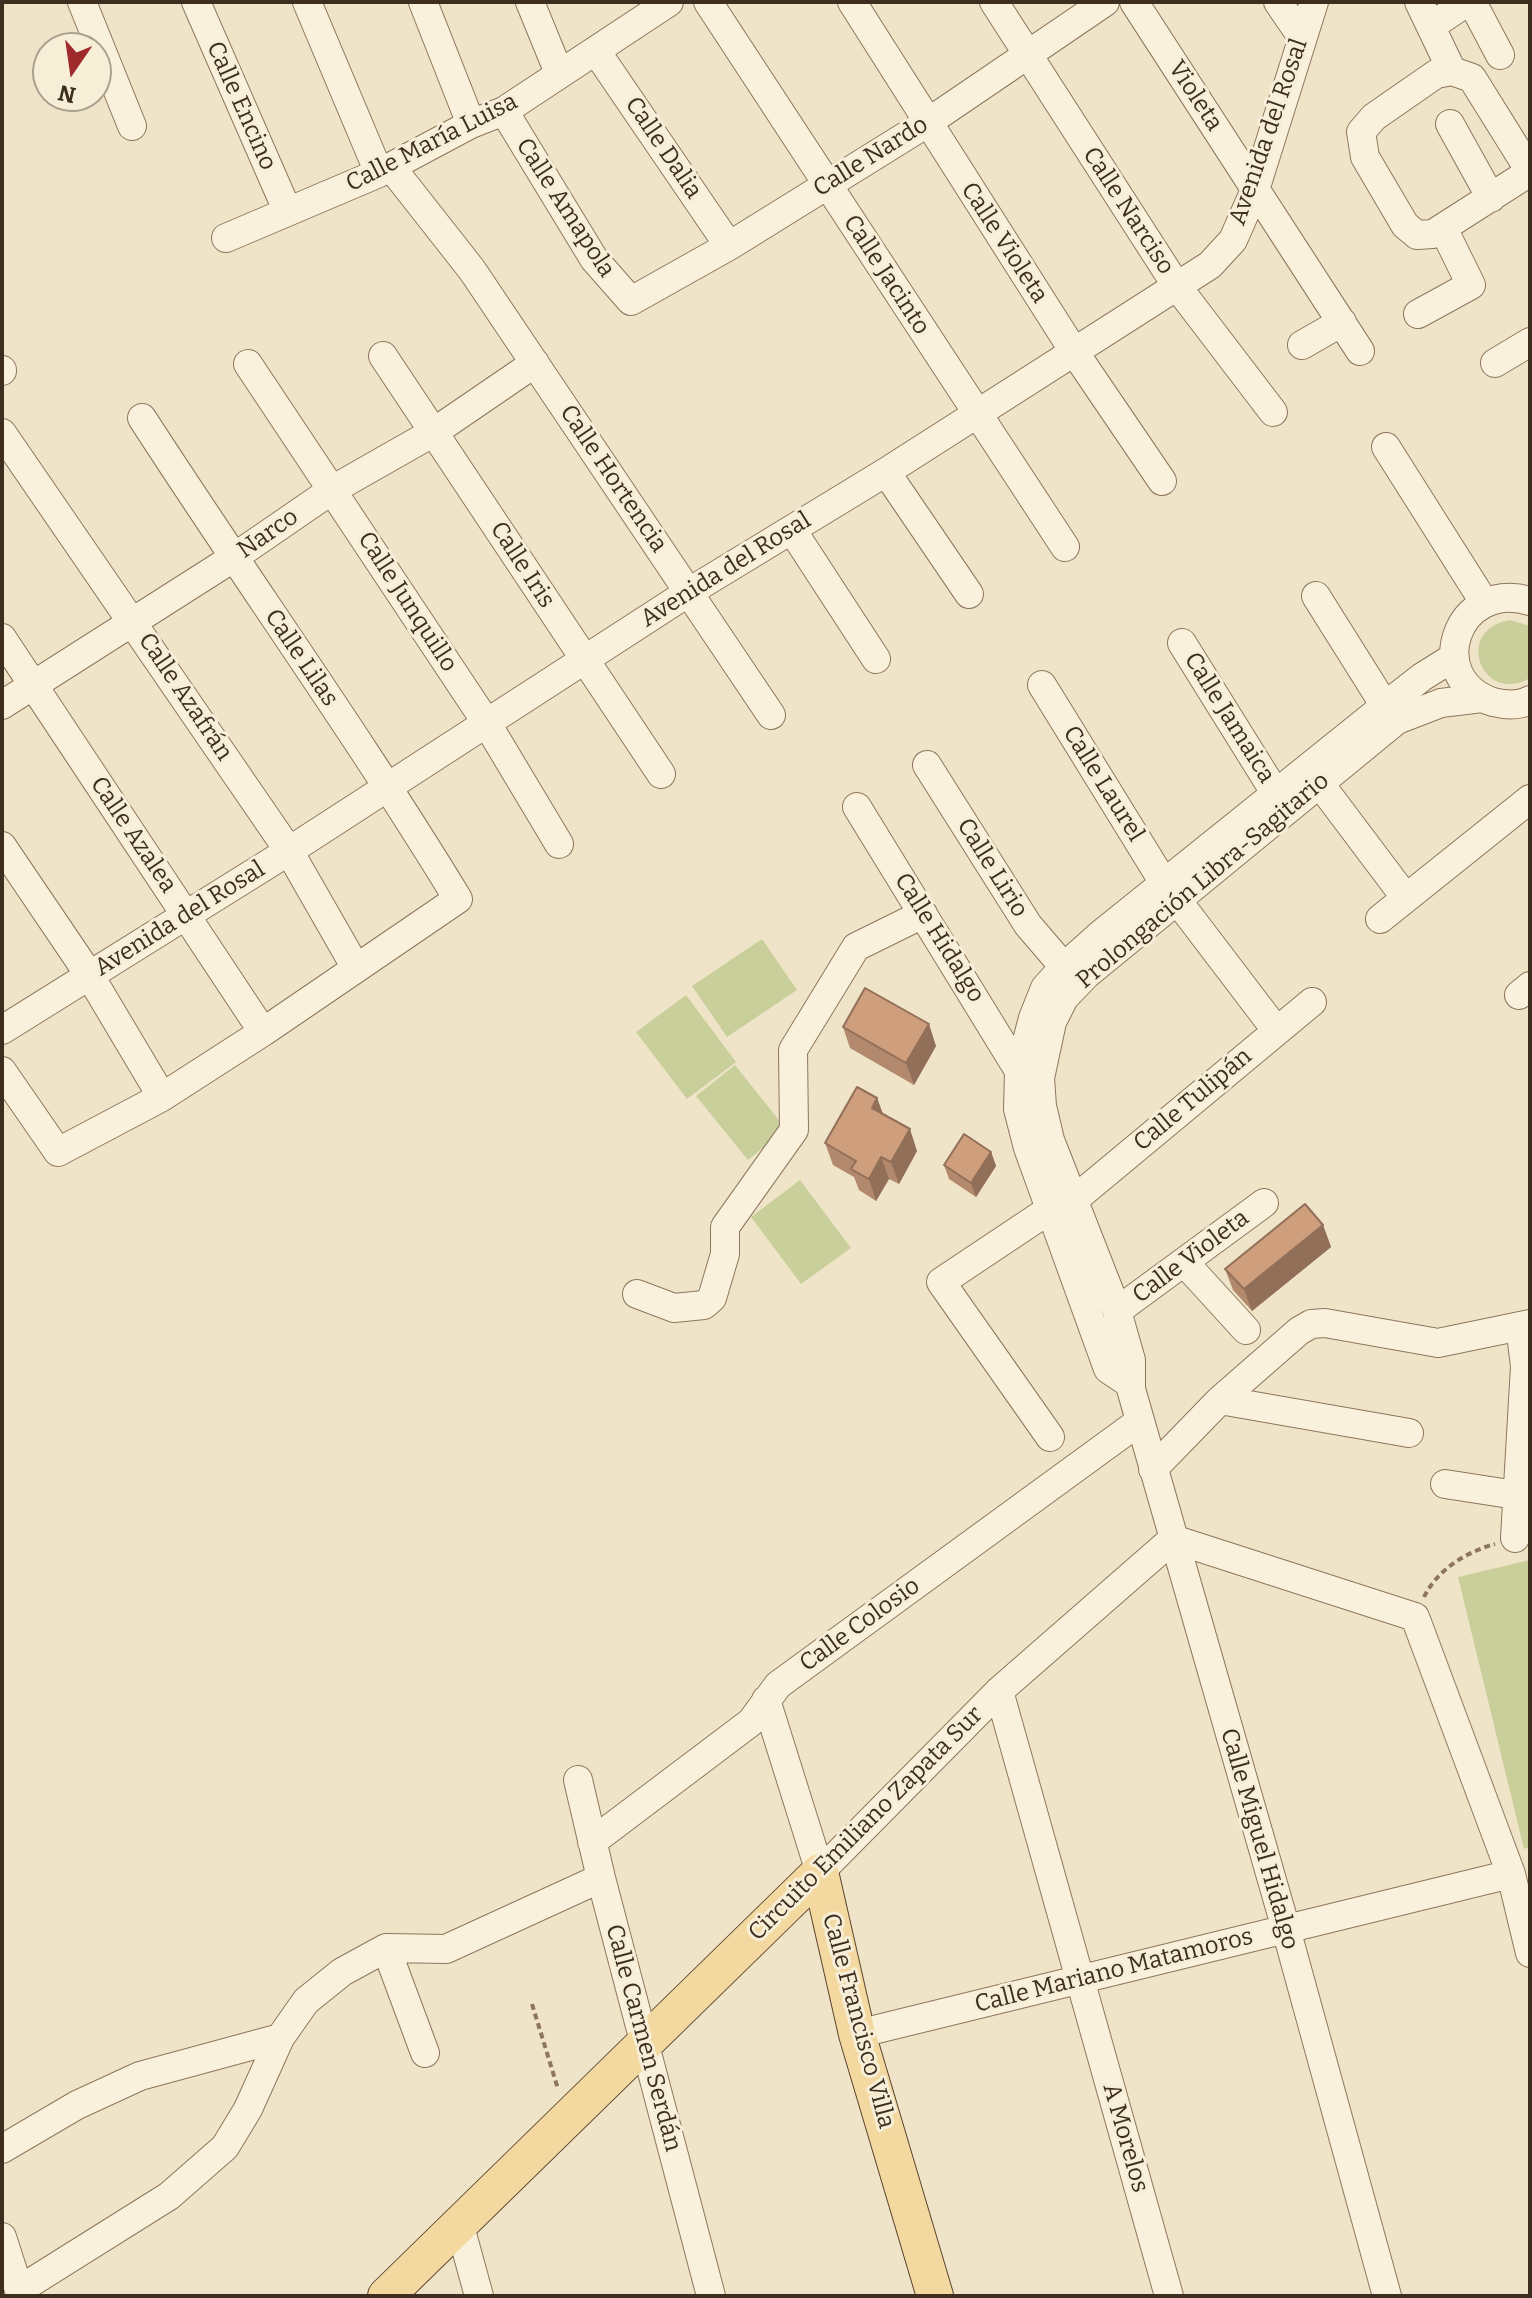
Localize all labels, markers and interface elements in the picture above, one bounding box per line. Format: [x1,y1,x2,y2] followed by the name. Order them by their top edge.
[32,32,112,112] north arrow
[1224,35,1314,229] street label: Avenida del Rosal
[200,37,282,175] street label: Calle Encino
[1162,55,1228,137] street label: Violeta
[56,79,78,109] text: N
[341,87,523,199] street label: Calle María Luisa
[618,92,708,204] street label: Calle Dalia
[808,110,934,204] street label: Calle Nardo
[509,133,621,283] street label: Calle Amapola
[1076,142,1180,280] street label: Calle Narciso
[954,177,1054,309] street label: Calle Violeta
[837,210,935,340] street label: Calle Jacinto
[553,400,673,558] street label: Calle Hortencia
[232,503,304,565] street label: Narco
[636,506,816,634] street label: Avenida del Rosal
[483,516,561,614] street label: Calle Iris
[351,527,463,677] street label: Calle Junquillo
[258,604,344,712] street label: Calle Lilas
[132,628,238,766] street label: Calle Azafrán
[1177,647,1281,789] street label: Calle Jamaica
[1056,721,1150,847] street label: Calle Laurel
[1071,767,1335,995] street label: Prolongación Libra-Sagitario
[84,771,182,899] street label: Calle Azalea
[950,813,1034,923] street label: Calle Lirio
[90,855,270,983] street label: Avenida del Rosal
[888,868,990,1008] street label: Calle Hidalgo
[1128,1042,1258,1158] street label: Calle Tulipán
[1127,1204,1255,1310] street label: Calle Violeta
[794,1572,926,1678] street label: Calle Colosio
[743,1701,989,1947] street label: Circuito Emiliano Zapata Sur
[1214,1725,1304,1953] street label: Calle Miguel Hidalgo
[815,1910,901,2132] street label: Calle Francisco Villa
[599,1921,687,2155] street label: Calle Carmen Serdán
[972,1922,1256,2020] street label: Calle Mariano Matamoros
[1096,2080,1154,2196] street label: A Morelos

